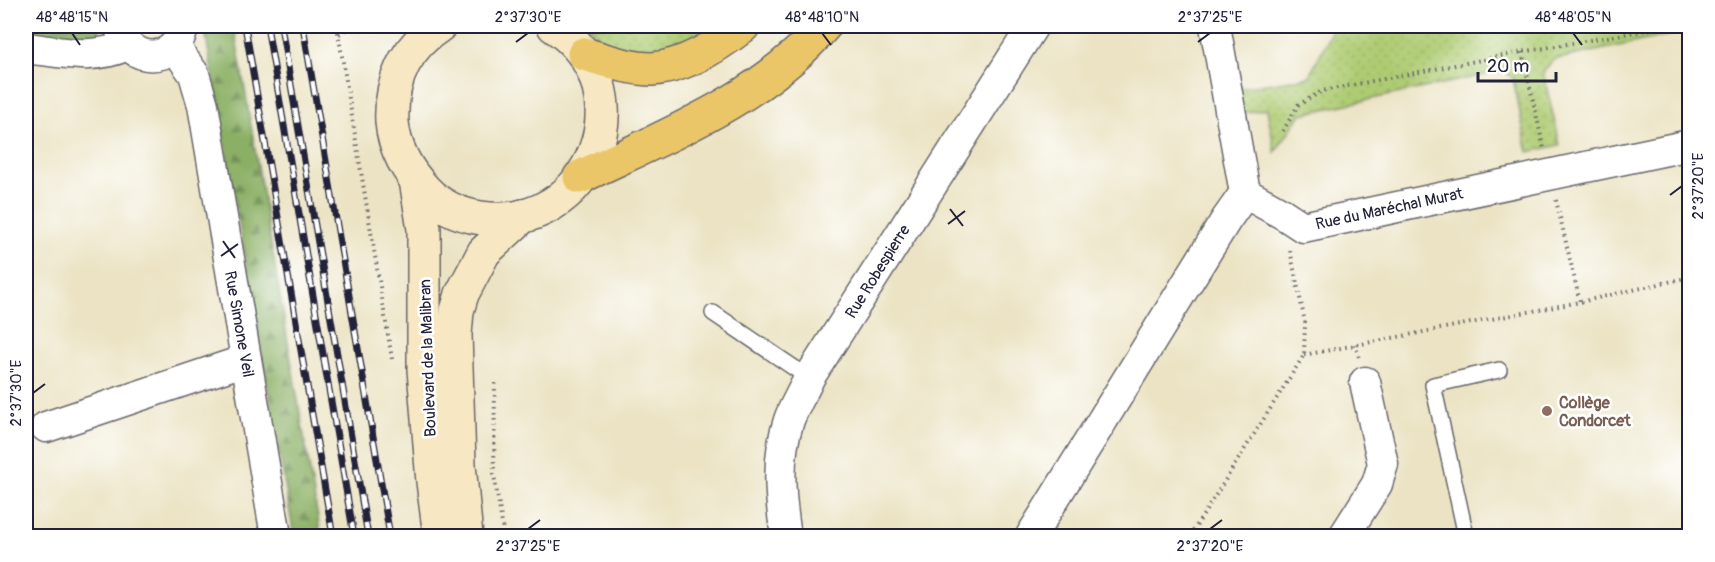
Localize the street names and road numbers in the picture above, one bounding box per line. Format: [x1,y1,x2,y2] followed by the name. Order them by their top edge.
[1314,183,1465,234] street label: Rue du Maréchal Murat
[841,221,915,322] street label: Rue Robespierre
[220,269,258,379] street label: Rue Simone Veil
[415,279,441,437] street label: Boulevard de la Malibran

